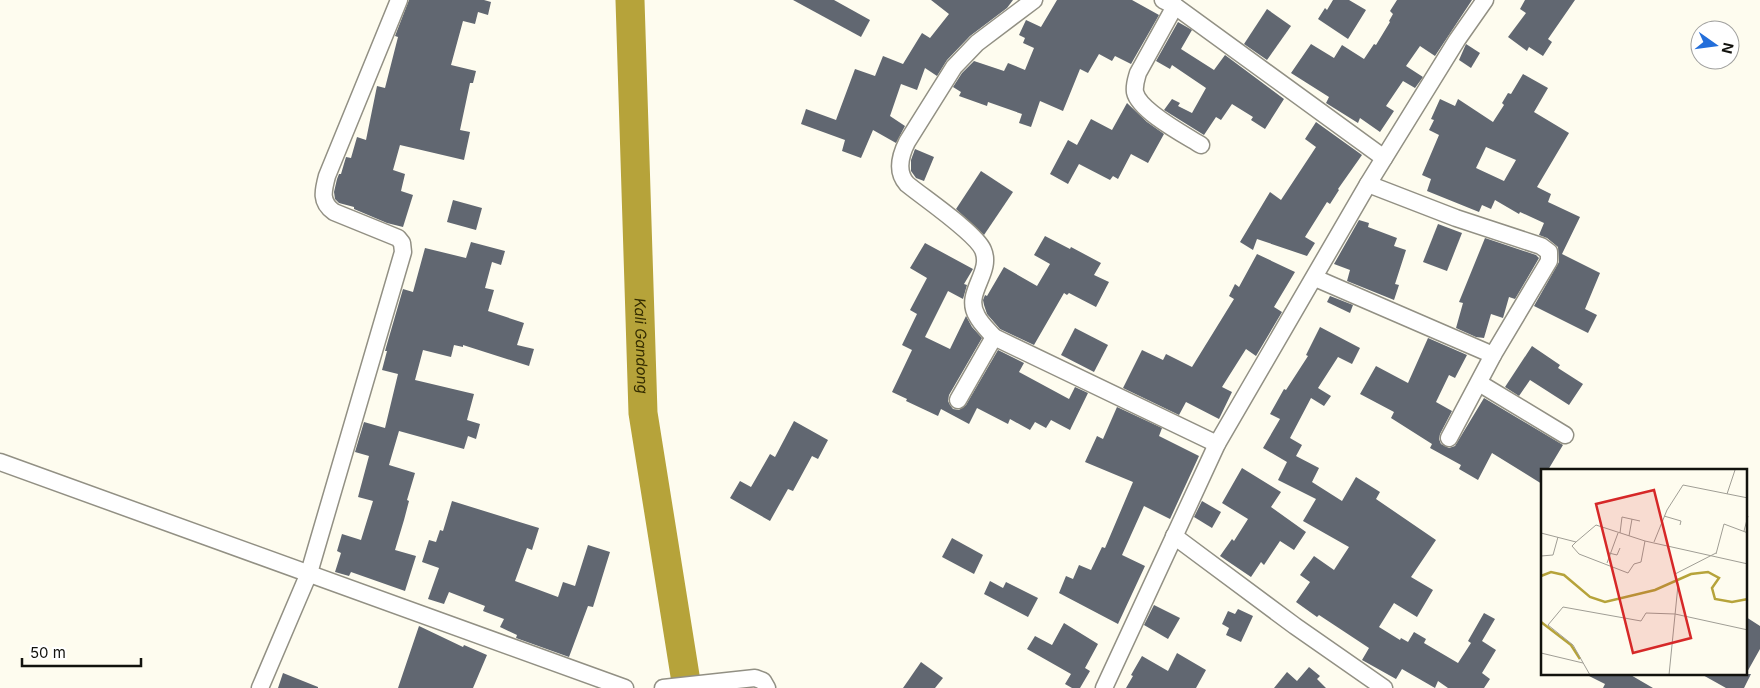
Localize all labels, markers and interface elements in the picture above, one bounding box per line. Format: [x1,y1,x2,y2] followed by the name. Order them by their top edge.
[1690,20,1740,70] north arrow
[1719,41,1738,55] text: N
[630,298,652,394] water label: Kali Gandong
[1541,469,1748,676] inset map
[22,636,141,668] scale bar
[30,643,66,662] text: 50 m

